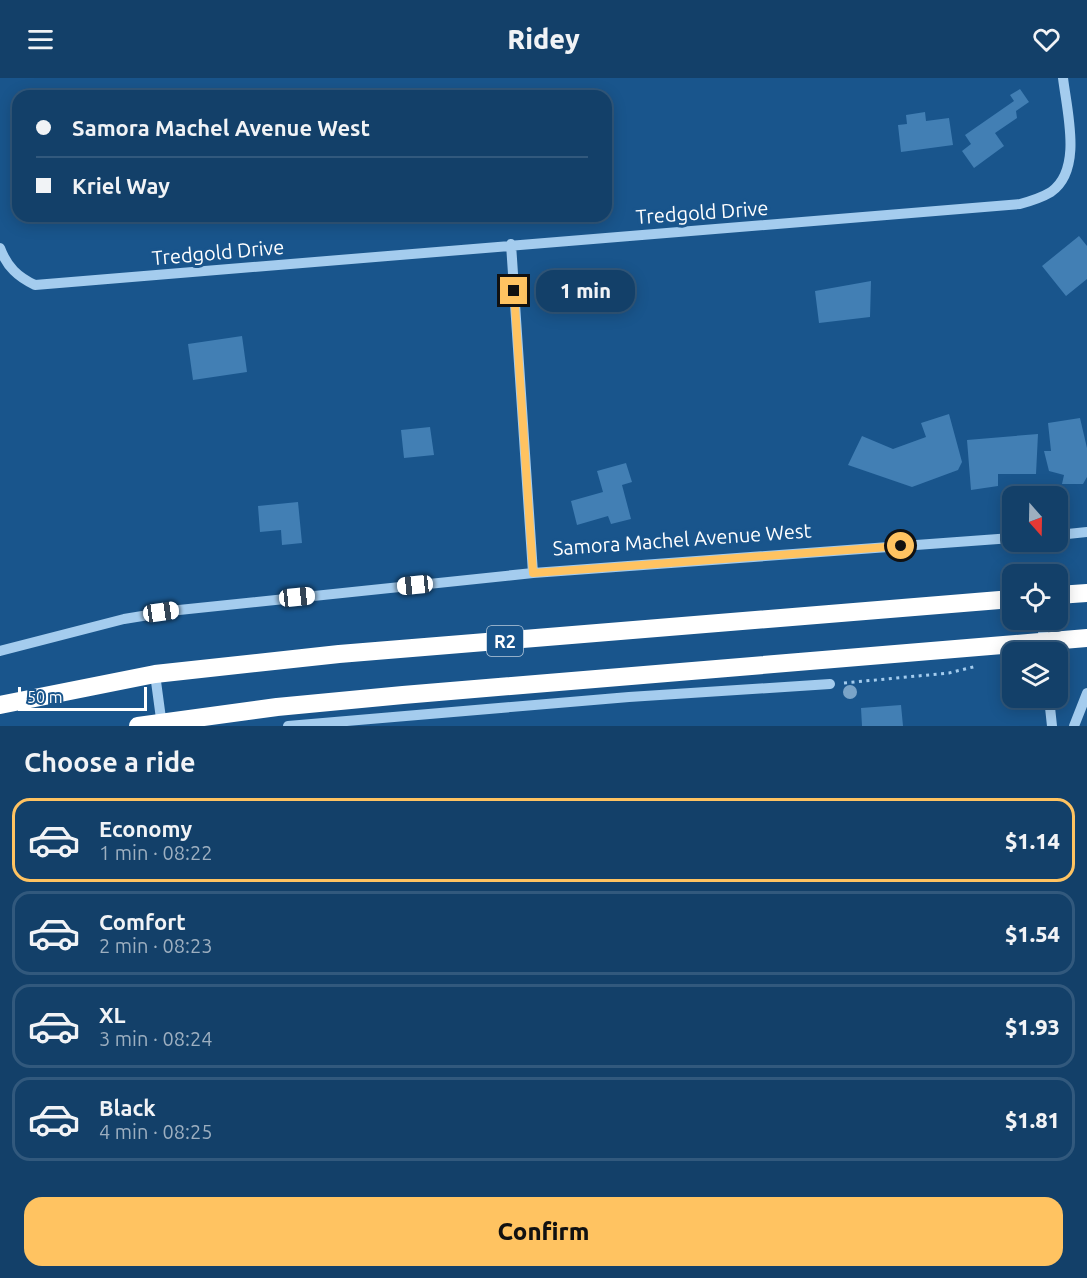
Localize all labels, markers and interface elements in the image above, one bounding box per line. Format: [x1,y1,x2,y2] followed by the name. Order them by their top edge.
[24,23,57,56] icon: menu
[1030,23,1063,56] icon: heart
[507,24,580,54] text: Ridey
[72,115,370,140] text: Samora Machel Avenue West
[72,173,170,198] text: Kriel Way
[635,196,769,228] street label: Tredgold Drive
[151,235,285,269] street label: Tredgold Drive
[535,270,634,312] callout: 1 min
[500,277,527,304] route end
[560,279,611,302] text: 1 min
[1002,486,1068,552] north arrow
[1002,486,1068,708] map controls
[552,518,812,560] street label: Samora Machel Avenue West
[887,532,914,559] route start
[1002,564,1068,630] button: locate
[396,574,434,596] car
[278,586,316,608] car
[142,601,180,623] car
[487,626,523,656] road number: R2
[1002,642,1068,708] button: layers
[18,684,147,712] scale bar
[27,688,63,706] text: 50 m
[24,747,196,777] text: Choose a ride
[27,813,81,867] icon: car
[99,816,192,841] text: Economy
[1005,828,1060,853] text: $1.14
[99,841,213,864] text: 1 min · 08:22
[27,906,81,960] icon: car
[99,909,186,934] text: Comfort
[1005,921,1060,946] text: $1.54
[99,934,213,957] text: 2 min · 08:23
[27,999,81,1053] icon: car
[99,1002,126,1027] text: XL
[1005,1014,1060,1039] text: $1.93
[99,1027,213,1050] text: 3 min · 08:24
[27,1092,81,1146] icon: car
[99,1095,156,1120] text: Black
[1005,1107,1060,1132] text: $1.81
[99,1120,213,1143] text: 4 min · 08:25
[24,1197,1063,1266] button: Confirm

